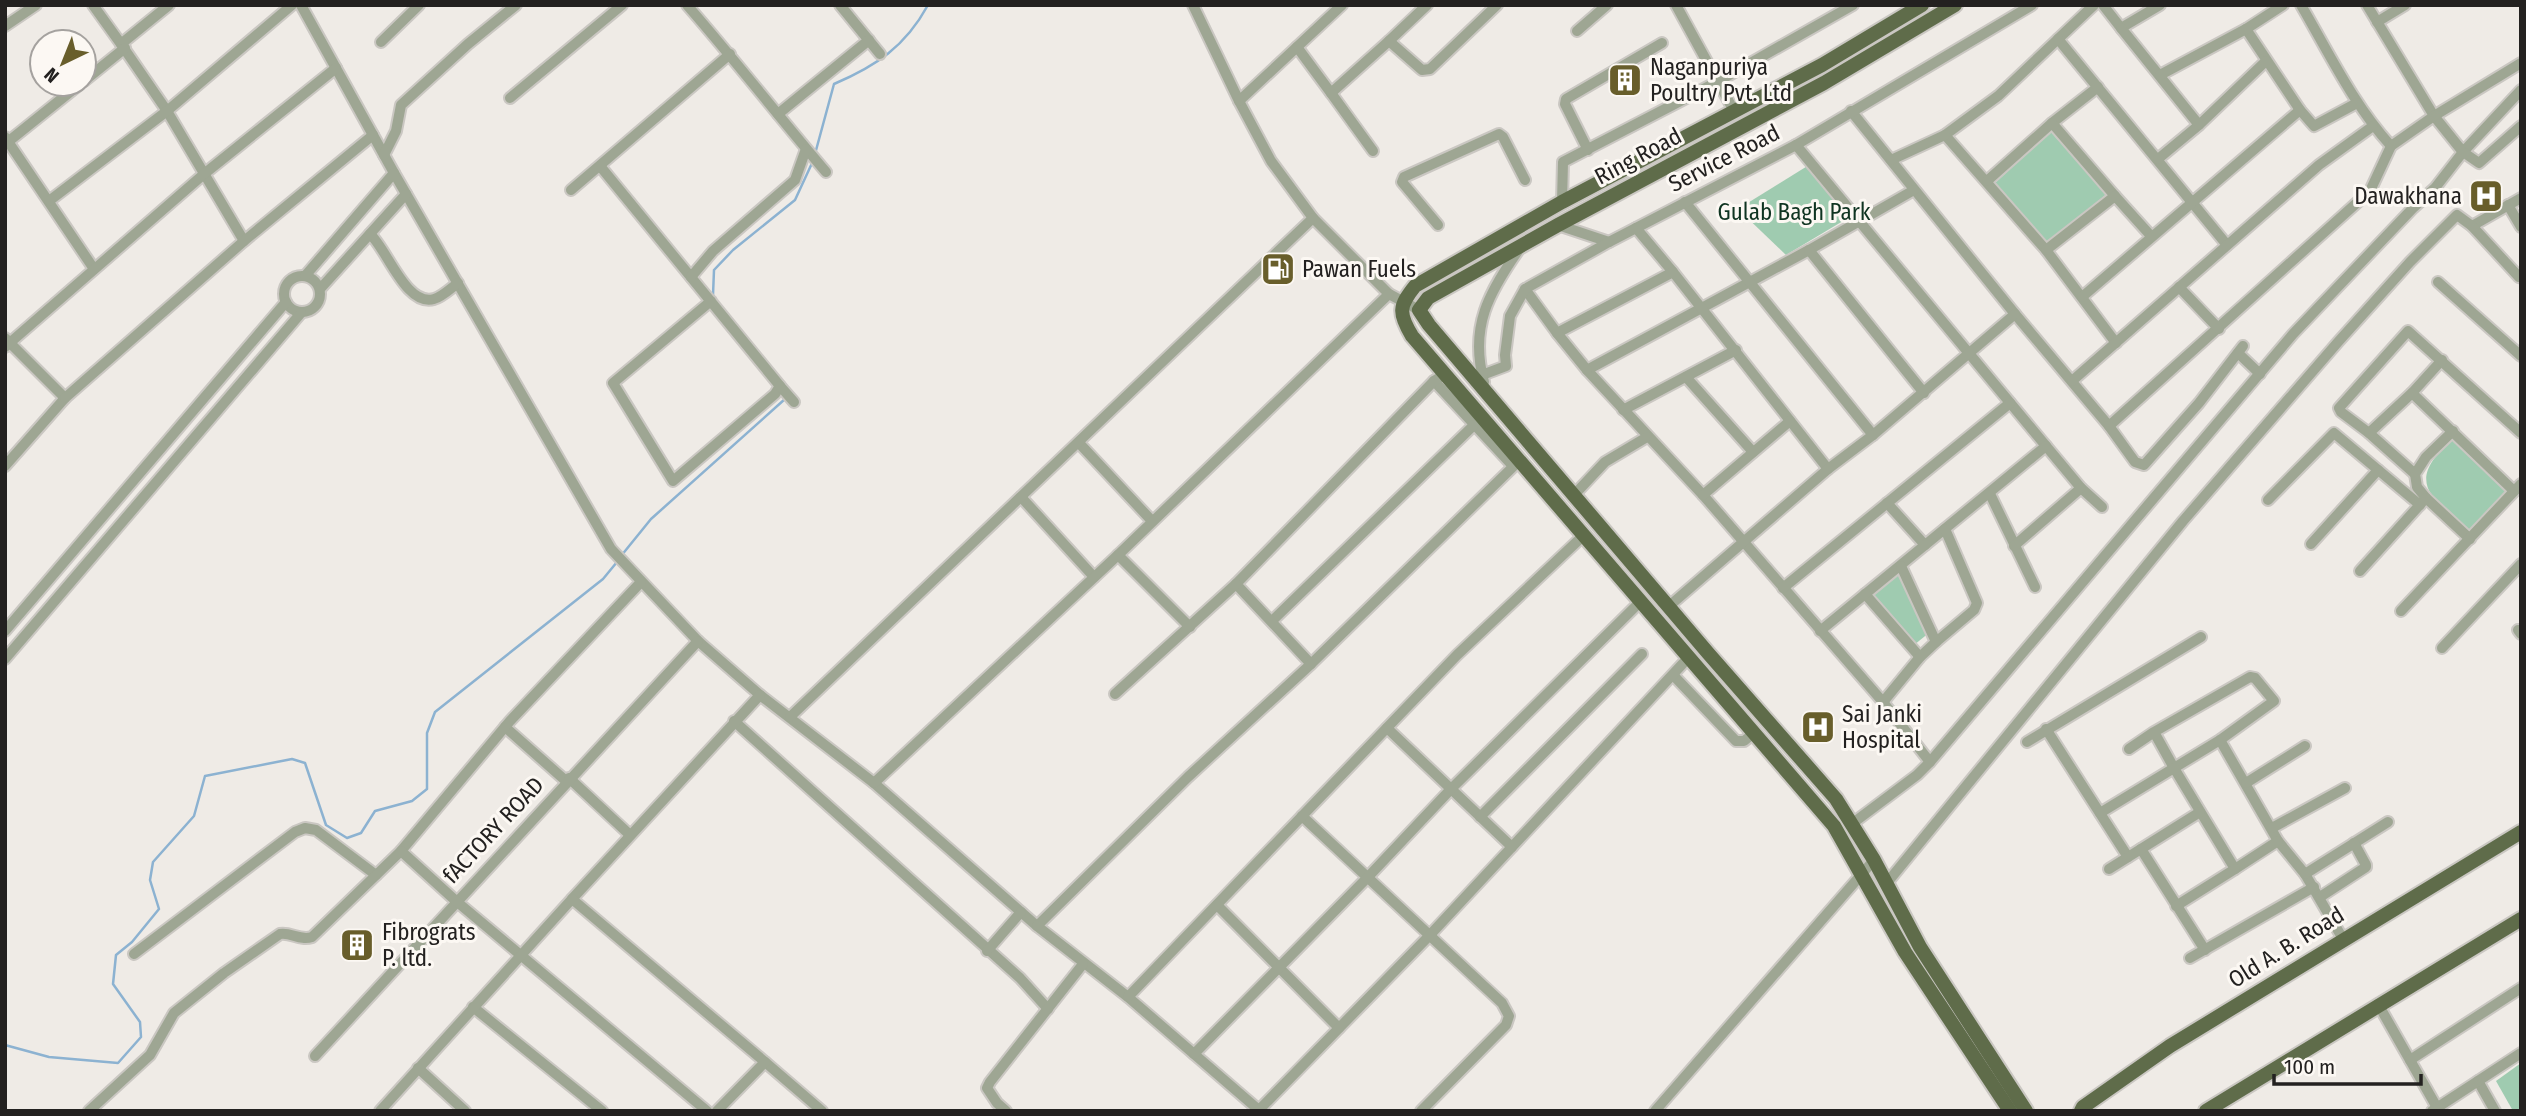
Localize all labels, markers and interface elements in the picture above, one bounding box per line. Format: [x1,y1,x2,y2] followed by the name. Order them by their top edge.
[28,28,98,98] north arrow
[1650,53,1792,107] place label: Naganpuriya Poultry Pvt. Ltd
[1606,61,1644,99] building icon: Naganpuriya Poultry Pvt. Ltd
[40,63,64,87] text: N
[1664,118,1784,198] street label: Service Road
[1590,121,1686,191] street label: Ring Road
[2467,177,2505,215] hospital icon: Dawakhana
[2354,182,2462,210] place label: Dawakhana
[1718,198,1871,226] park label: Gulab Bagh Park
[1259,250,1297,288] fuel station icon: Pawan Fuels
[1302,255,1416,283] place label: Pawan Fuels
[1842,700,1922,754] place label: Sai Janki Hospital
[1799,708,1837,746] hospital icon: Sai Janki Hospital
[437,771,549,889] street label: fACTORY ROAD
[2223,900,2349,994] street label: Old A. B. Road
[382,918,476,972] place label: Fibrograts P. ltd.
[338,926,376,964] building icon: Fibrograts P. ltd.
[2274,1042,2421,1086] scale bar
[2284,1054,2335,1080] text: 100 m

